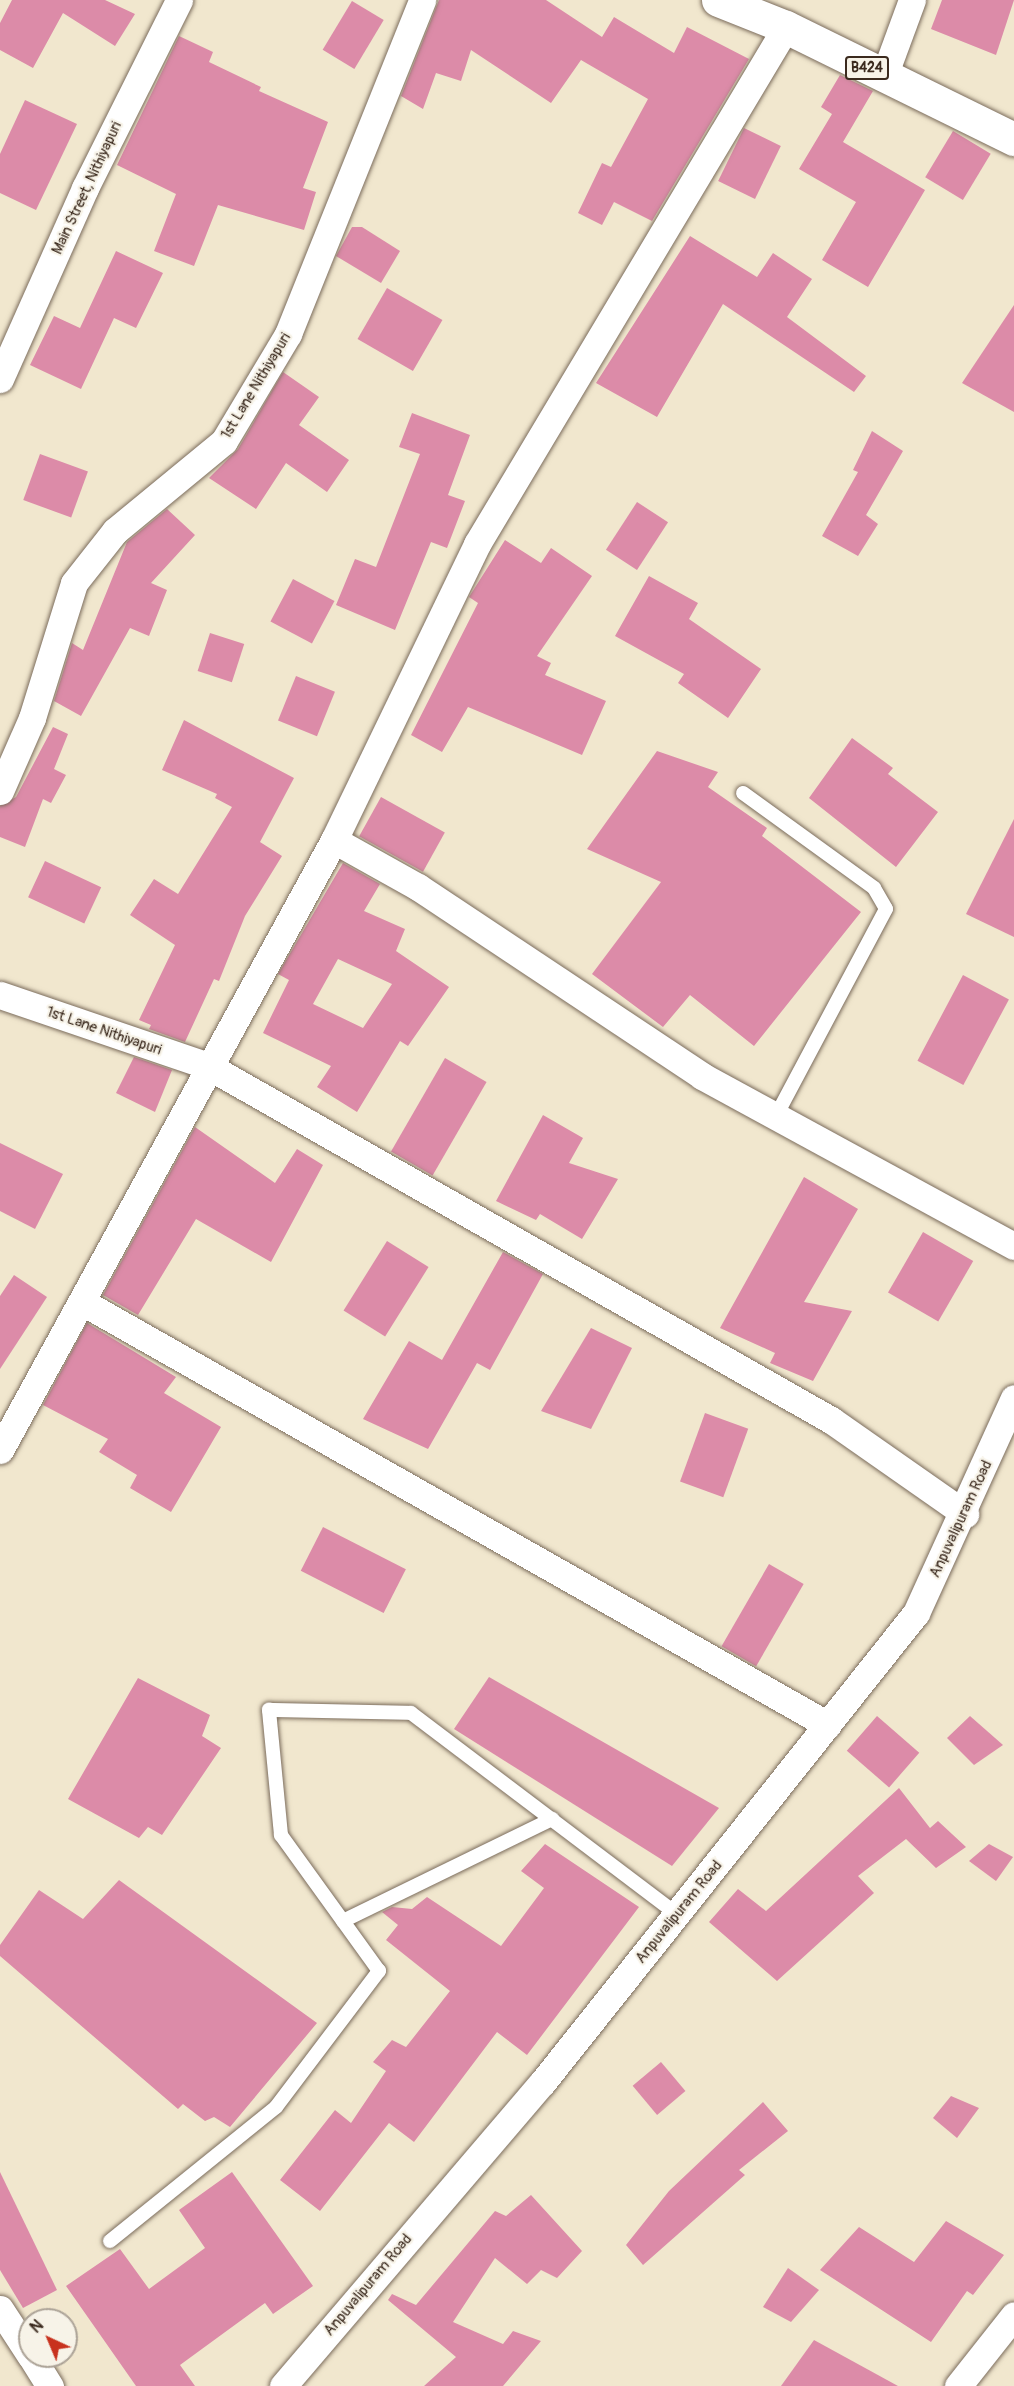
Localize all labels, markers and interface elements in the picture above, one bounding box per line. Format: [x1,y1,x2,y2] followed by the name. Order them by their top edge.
[844,57,890,79] road number: B424
[48,119,126,257] street label: Main Street, Nithiyapuri
[217,330,295,442] street label: 1st Lane Nithiyapuri
[44,1003,164,1059] street label: 1st Lane Nithiyapuri
[926,1457,996,1581] street label: Anpuvalipuram Road
[632,1857,726,1967] street label: Anpuvalipuram Road
[320,2230,416,2340] street label: Anpuvalipuram Road
[18,2308,78,2368] north arrow
[26,2316,48,2337] text: N

